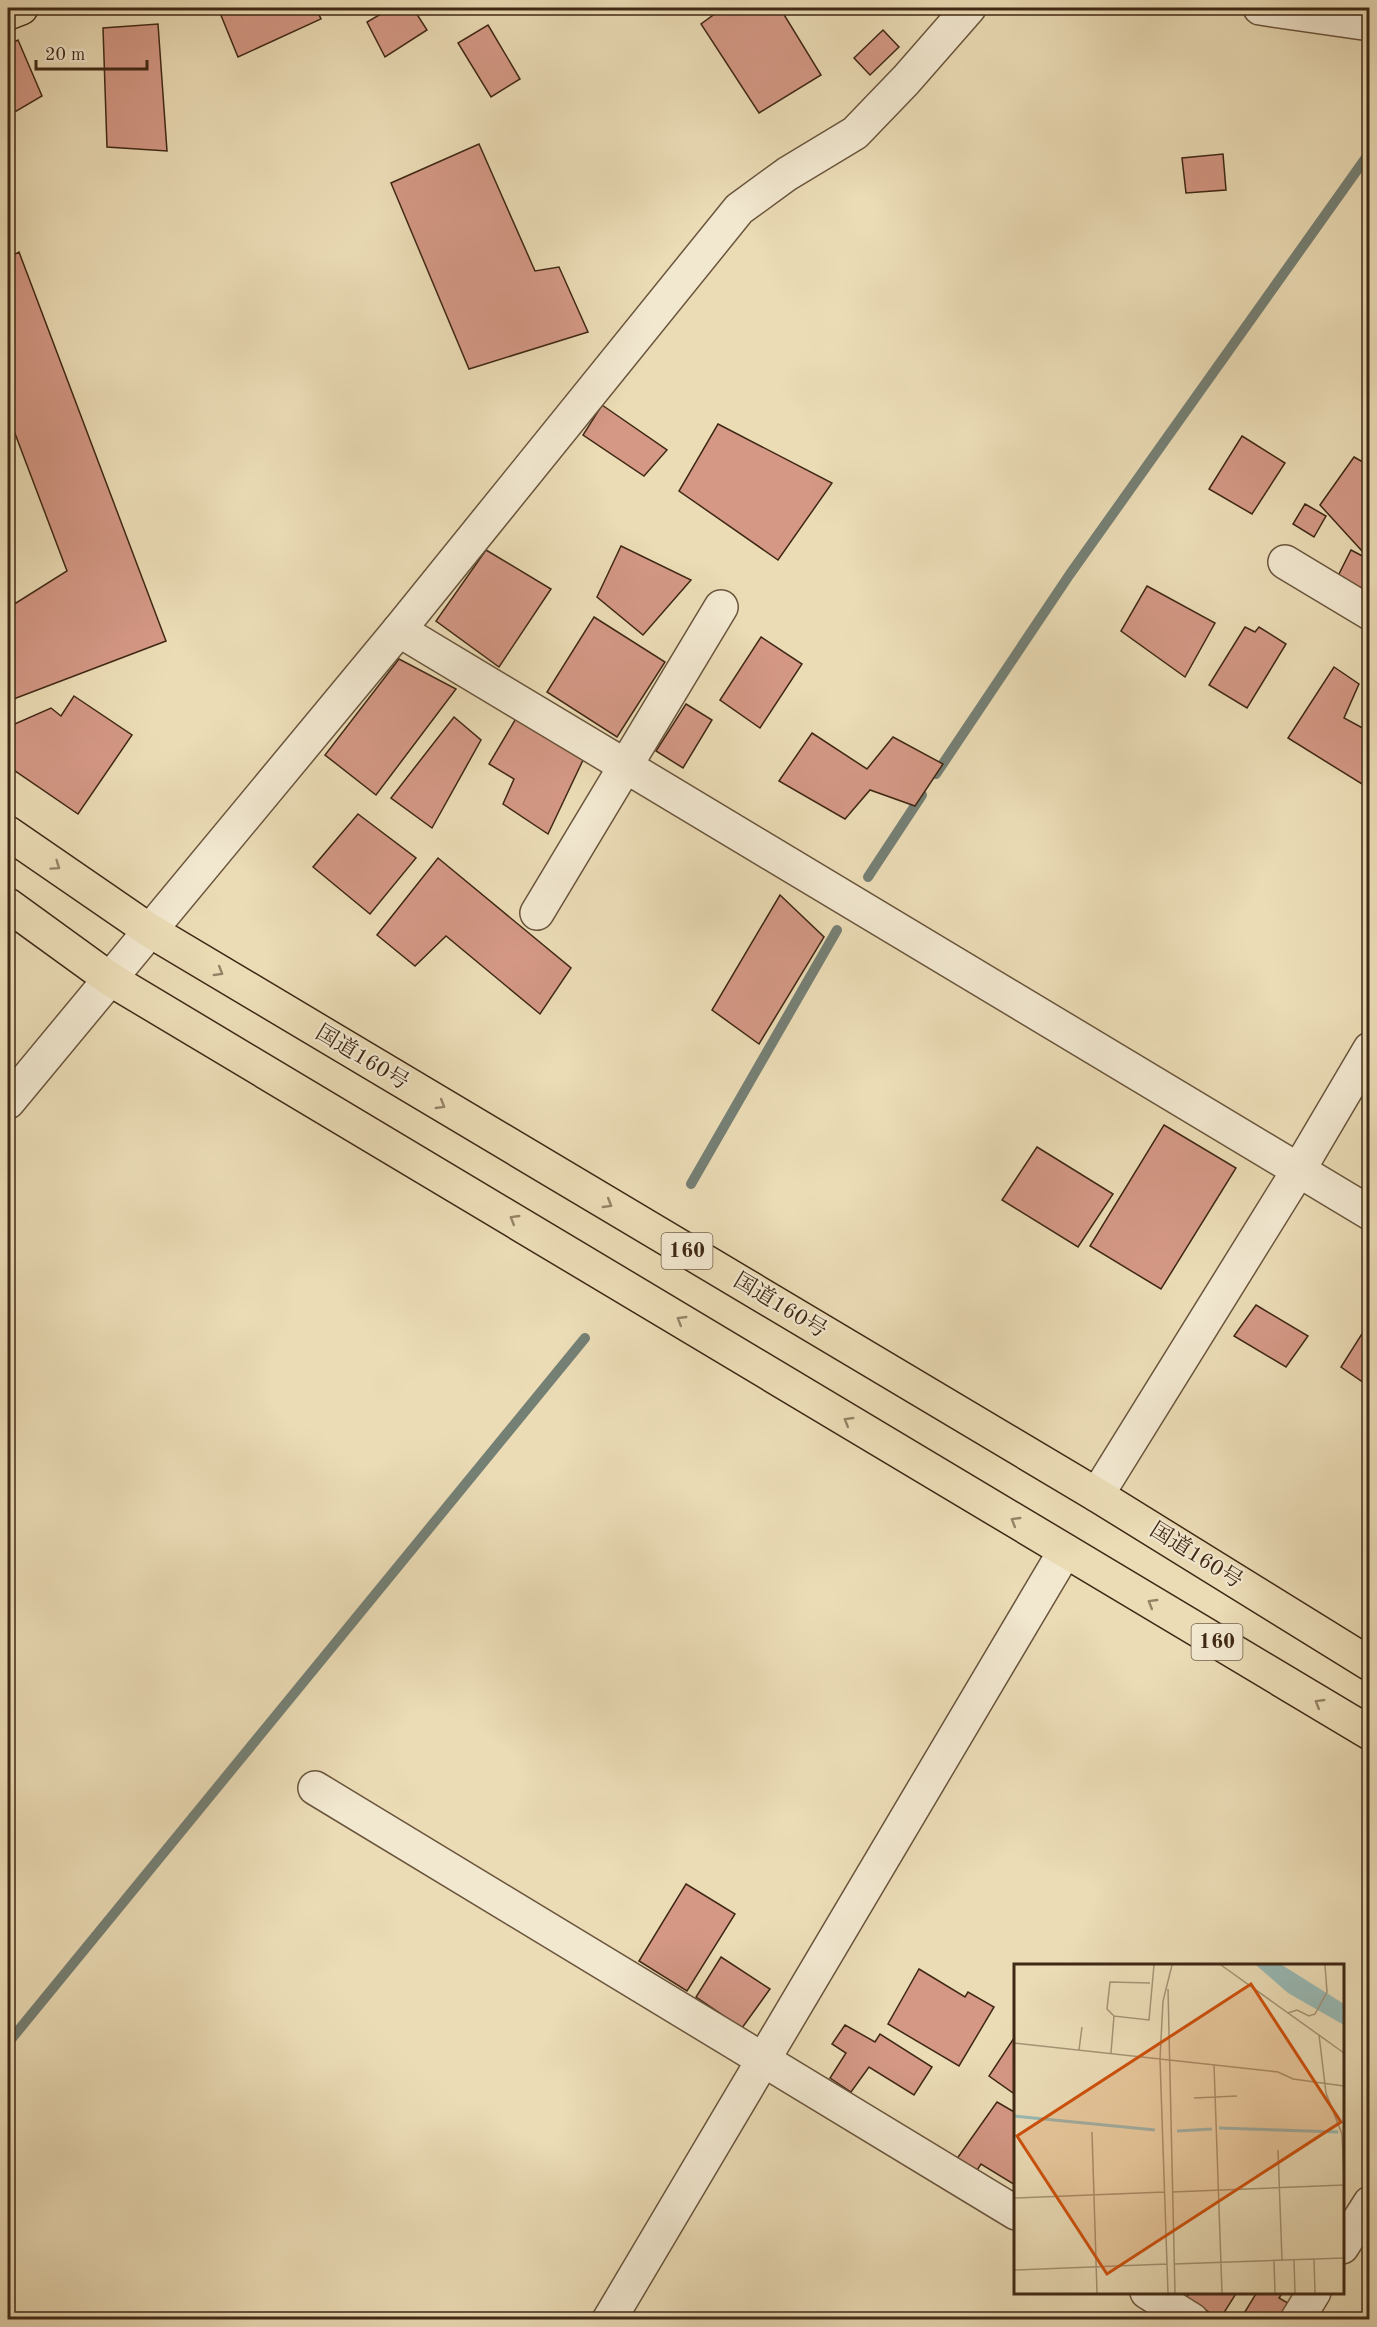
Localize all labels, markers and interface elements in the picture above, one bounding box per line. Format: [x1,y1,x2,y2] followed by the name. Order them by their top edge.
[36,33,147,71] scale bar
[45,46,85,64] text: 20 m
[49,859,60,870] one-way arrow
[213,965,223,977] one-way arrow
[312,1020,413,1094] street label: 国道160号
[435,1097,445,1109] one-way arrow
[602,1197,612,1209] one-way arrow
[510,1215,520,1227] one-way arrow
[662,1233,712,1269] road number: 160
[730,1268,831,1342] street label: 国道160号
[677,1316,687,1327] one-way arrow
[844,1416,854,1428] one-way arrow
[1011,1517,1021,1529] one-way arrow
[1146,1517,1247,1593] street label: 国道160号
[1148,1599,1158,1610] one-way arrow
[1192,1624,1242,1660] road number: 160
[1315,1699,1325,1710] one-way arrow
[1014,1964,1344,2294] inset map

